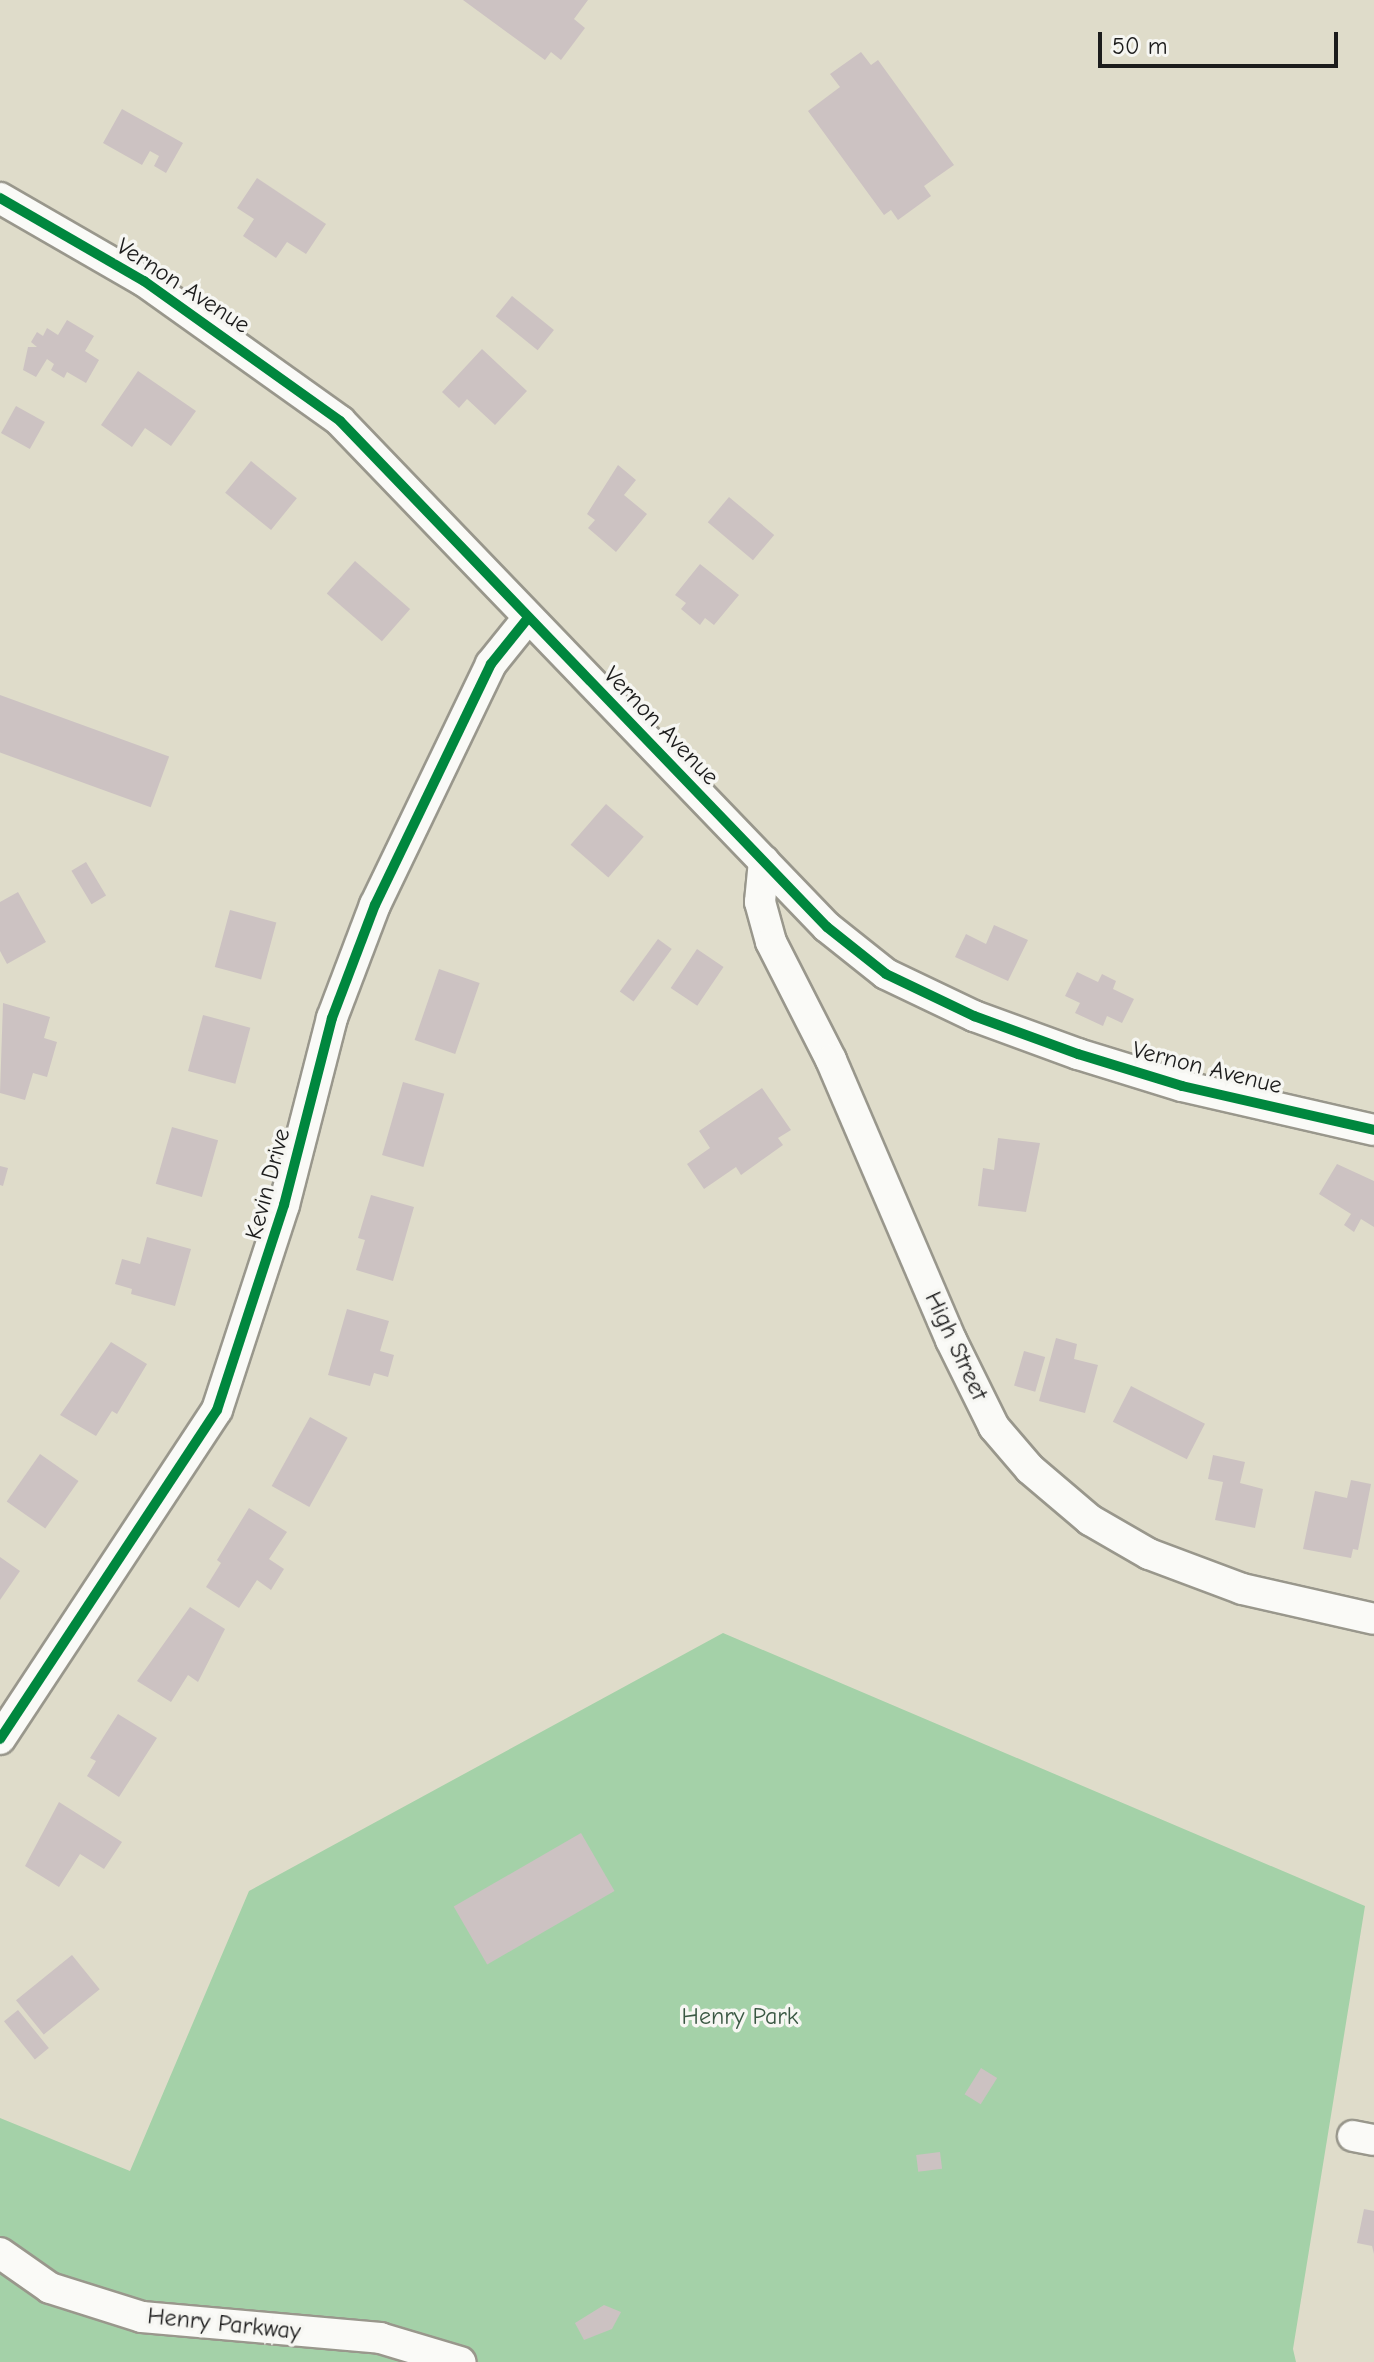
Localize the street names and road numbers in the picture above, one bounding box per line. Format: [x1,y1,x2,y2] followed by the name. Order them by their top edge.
[111,232,255,340] street label: Vernon Avenue
[597,661,725,791] street label: Vernon Avenue
[1129,1035,1285,1101] street label: Vernon Avenue
[239,1125,297,1243] street label: Kevin Drive
[918,1287,994,1405] street label: High Street
[146,2302,302,2346] street label: Henry Parkway

